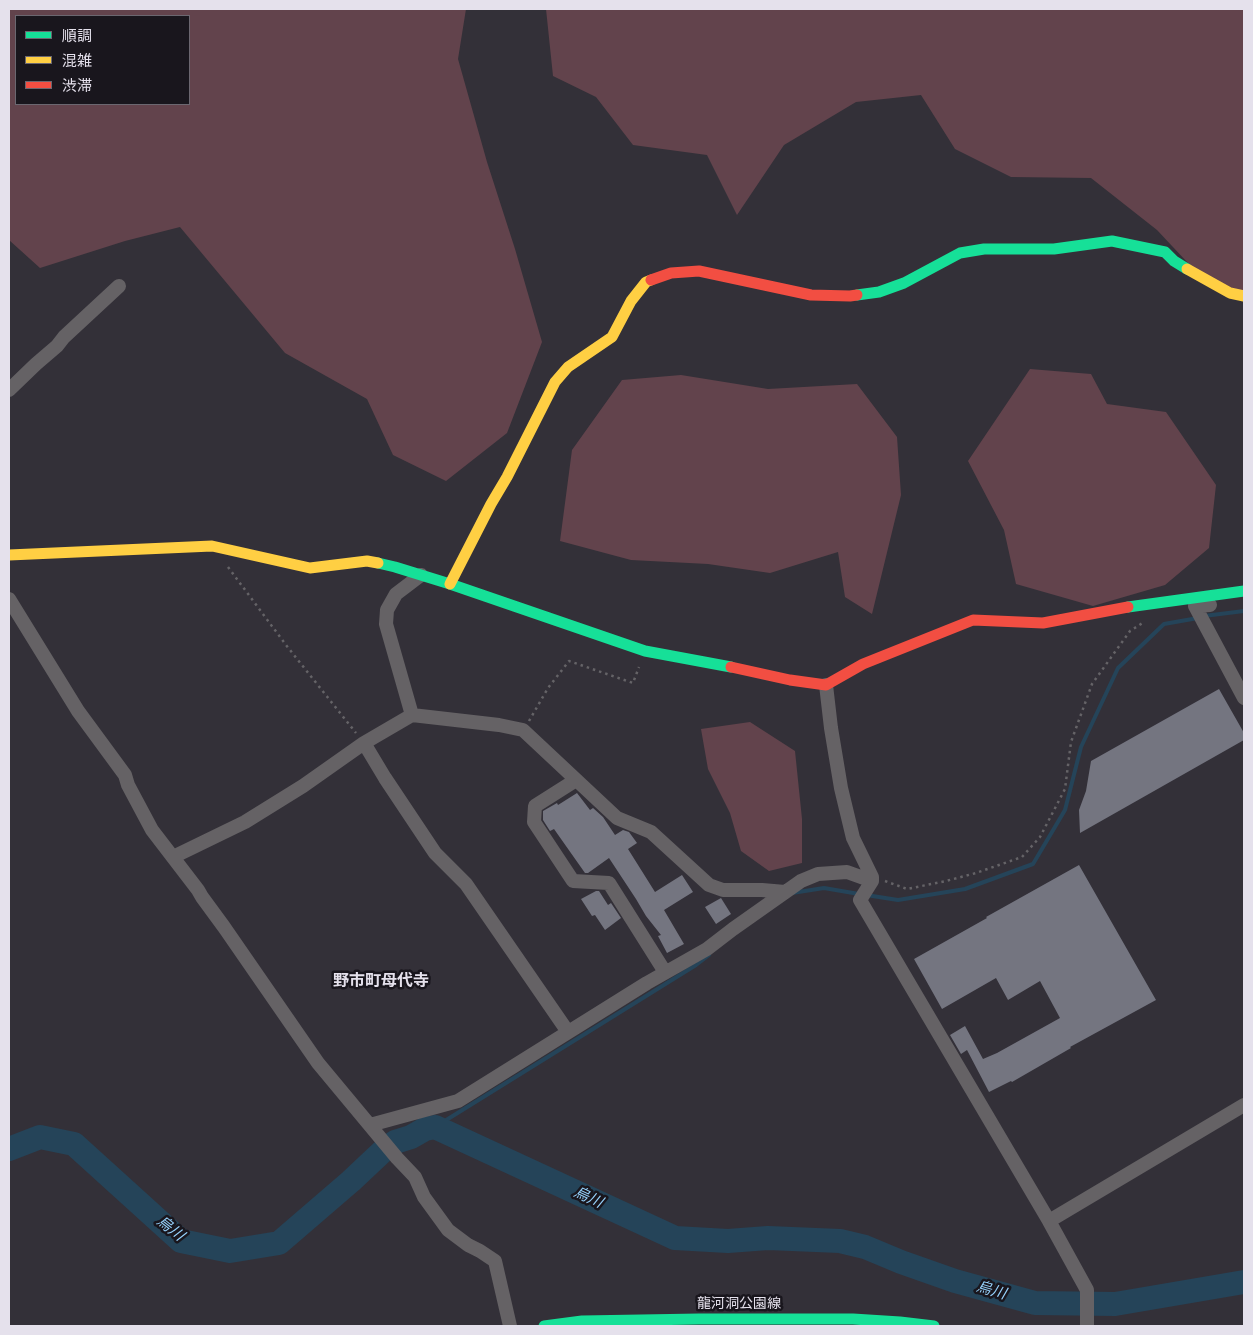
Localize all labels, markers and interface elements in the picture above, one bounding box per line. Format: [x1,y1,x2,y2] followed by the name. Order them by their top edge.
[15,15,190,105] legend
[62,27,92,45] text: 順調
[62,52,92,70] text: 混雑
[62,77,92,95] text: 渋滞
[333,972,429,992] district label: 野市町母代寺
[571,1184,605,1212] water label: 烏川
[153,1213,187,1245] water label: 烏川
[974,1278,1008,1304] water label: 烏川
[697,1296,781,1312] street label: 龍河洞公園線

